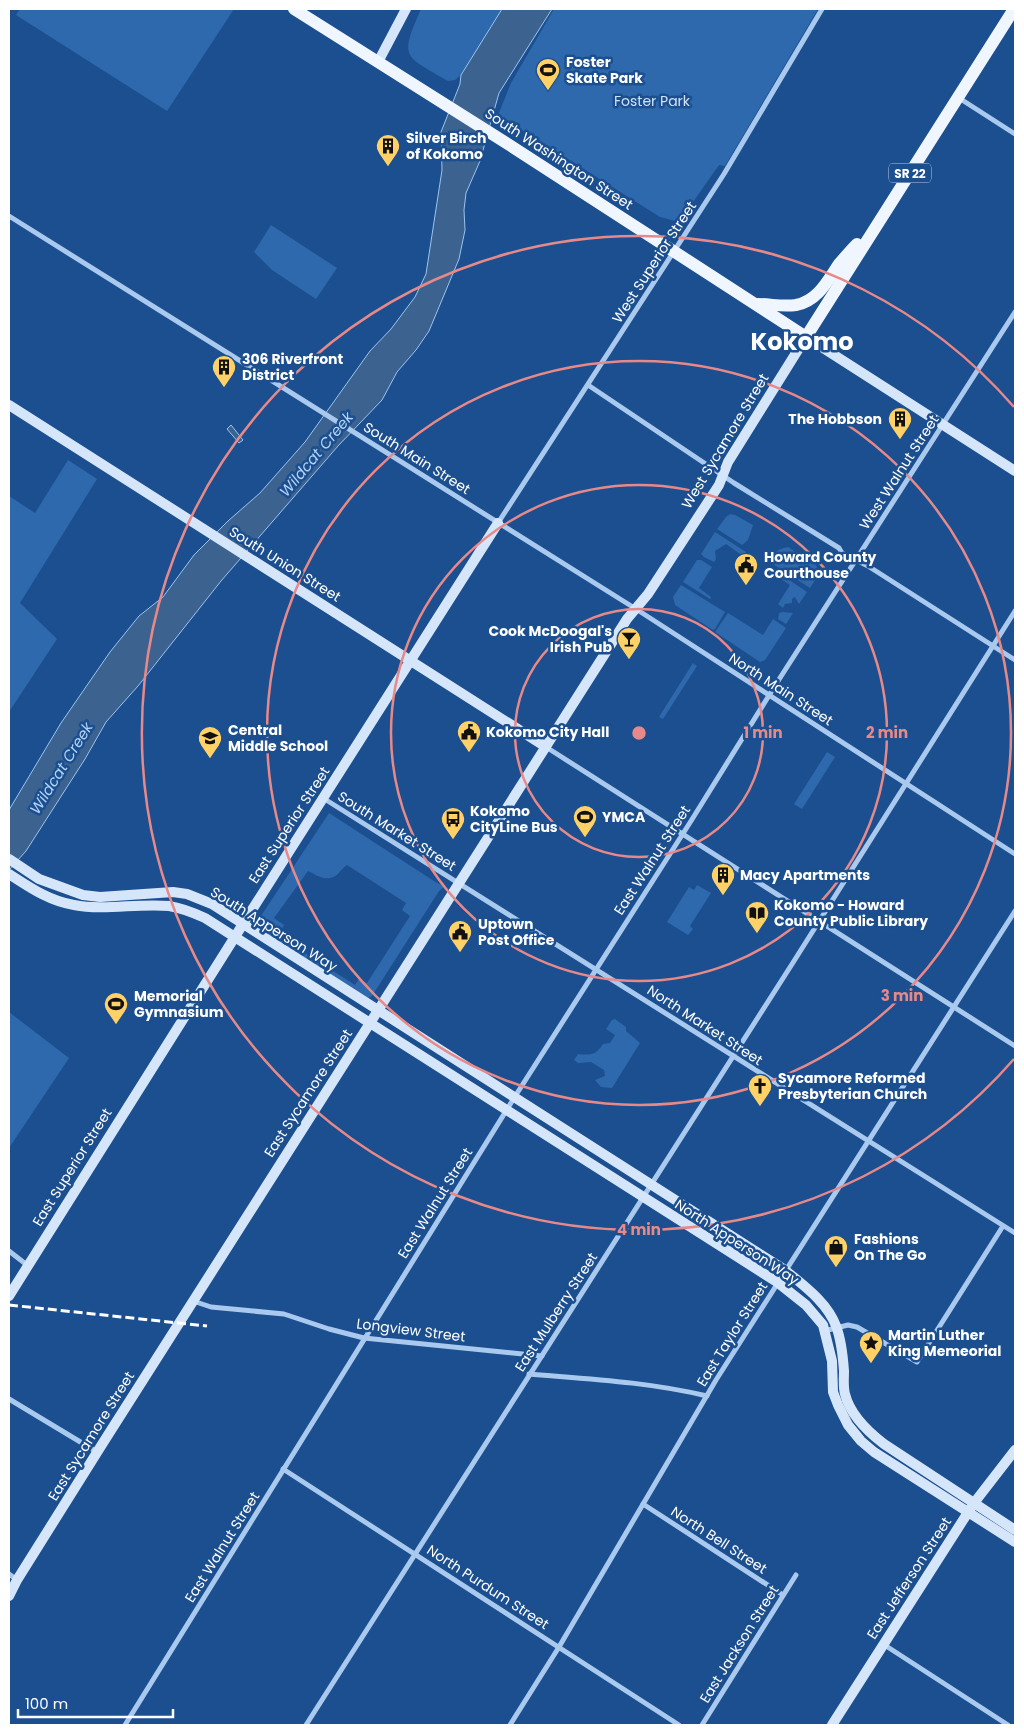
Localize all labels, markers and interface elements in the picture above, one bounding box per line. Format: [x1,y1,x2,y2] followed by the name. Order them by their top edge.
[566,52,643,88] place label: Foster Skate Park
[535,57,561,91] sports icon: Foster Skate Park
[614,91,691,111] park label: Foster Park
[481,104,637,214] street label: South Washington Street
[406,128,486,164] place label: Silver Birch of Kokomo
[375,133,401,167] building icon: Silver Birch of Kokomo
[889,164,931,182] road number: SR 22
[607,197,701,327] street label: West Superior Street
[751,325,853,358] district label: Kokomo
[242,349,344,385] place label: 306 Riverfront District
[211,354,237,388] building icon: 306 Riverfront District
[677,370,773,512] street label: West Sycamore Street
[274,406,359,501] water label: Wildcat Creek
[887,406,913,440] building icon: The Hobbson
[788,409,882,429] place label: The Hobbson
[854,411,944,533] street label: West Walnut Street
[360,417,474,499] street label: South Main Street
[225,521,345,607] street label: South Union Street
[764,547,876,583] place label: Howard County Courthouse
[733,552,759,586] public building icon: Howard County Courthouse
[488,621,612,657] place label: Cook McDoogal's Irish Pub
[616,626,642,660] bar icon: Cook McDoogal's Irish Pub
[725,648,837,730] street label: North Main Street
[24,717,98,818] water label: Wildcat Creek
[456,719,482,753] public building icon: Kokomo City Hall
[228,720,328,756] place label: Central Middle School
[486,722,609,742] place label: Kokomo City Hall
[743,722,783,743] text: 1 min
[866,722,908,743] text: 2 min
[630,724,648,742] centre of rings
[197,725,223,759] school or university icon: Central Middle School
[244,763,334,887] street label: East Superior Street
[334,786,460,876] street label: South Market Street
[470,801,558,837] place label: Kokomo CityLine Bus
[609,801,695,919] street label: East Walnut Street
[572,804,598,838] sports icon: YMCA
[440,806,466,840] bus stop icon: Kokomo CityLine Bus
[602,807,646,827] place label: YMCA
[710,862,736,896] building icon: Macy Apartments
[740,865,870,885] place label: Macy Apartments
[207,882,341,976] street label: South Apperson Way
[774,895,928,931] place label: Kokomo - Howard County Public Library
[744,900,770,934] library icon: Kokomo - Howard County Public Library
[478,914,555,950] place label: Uptown Post Office
[447,919,473,953] public building icon: Uptown Post Office
[643,980,767,1070] street label: North Market Street
[881,985,923,1006] text: 3 min
[134,986,224,1022] place label: Memorial Gymnasium
[103,991,129,1025] sports icon: Memorial Gymnasium
[259,1025,357,1161] street label: East Sycamore Street
[778,1068,927,1104] place label: Sycamore Reformed Presbyterian Church
[747,1073,773,1107] church icon: Sycamore Reformed Presbyterian Church
[28,1104,116,1230] street label: East Superior Street
[393,1144,477,1262] street label: East Walnut Street
[671,1194,803,1290] street label: North Apperson Way
[617,1219,661,1240] text: 4 min
[854,1229,926,1265] place label: Fashions On The Go
[823,1234,849,1268] shop icon: Fashions On The Go
[510,1248,602,1376] street label: East Mulberry Street
[692,1278,772,1390] street label: East Taylor Street
[355,1313,467,1347] street label: Longview Street
[888,1325,1001,1361] place label: Martin Luther King Memeorial
[858,1330,884,1364] place icon: Martin Luther King Memeorial
[43,1368,139,1504] street label: East Sycamore Street
[180,1488,264,1606] street label: East Walnut Street
[667,1501,771,1579] street label: North Bell Street
[862,1513,956,1643] street label: East Jefferson Street
[423,1540,553,1634] street label: North Purdum Street
[695,1581,783,1707] street label: East Jackson Street
[18,1686,172,1718] scale bar
[25,1693,68,1714] text: 100 m

